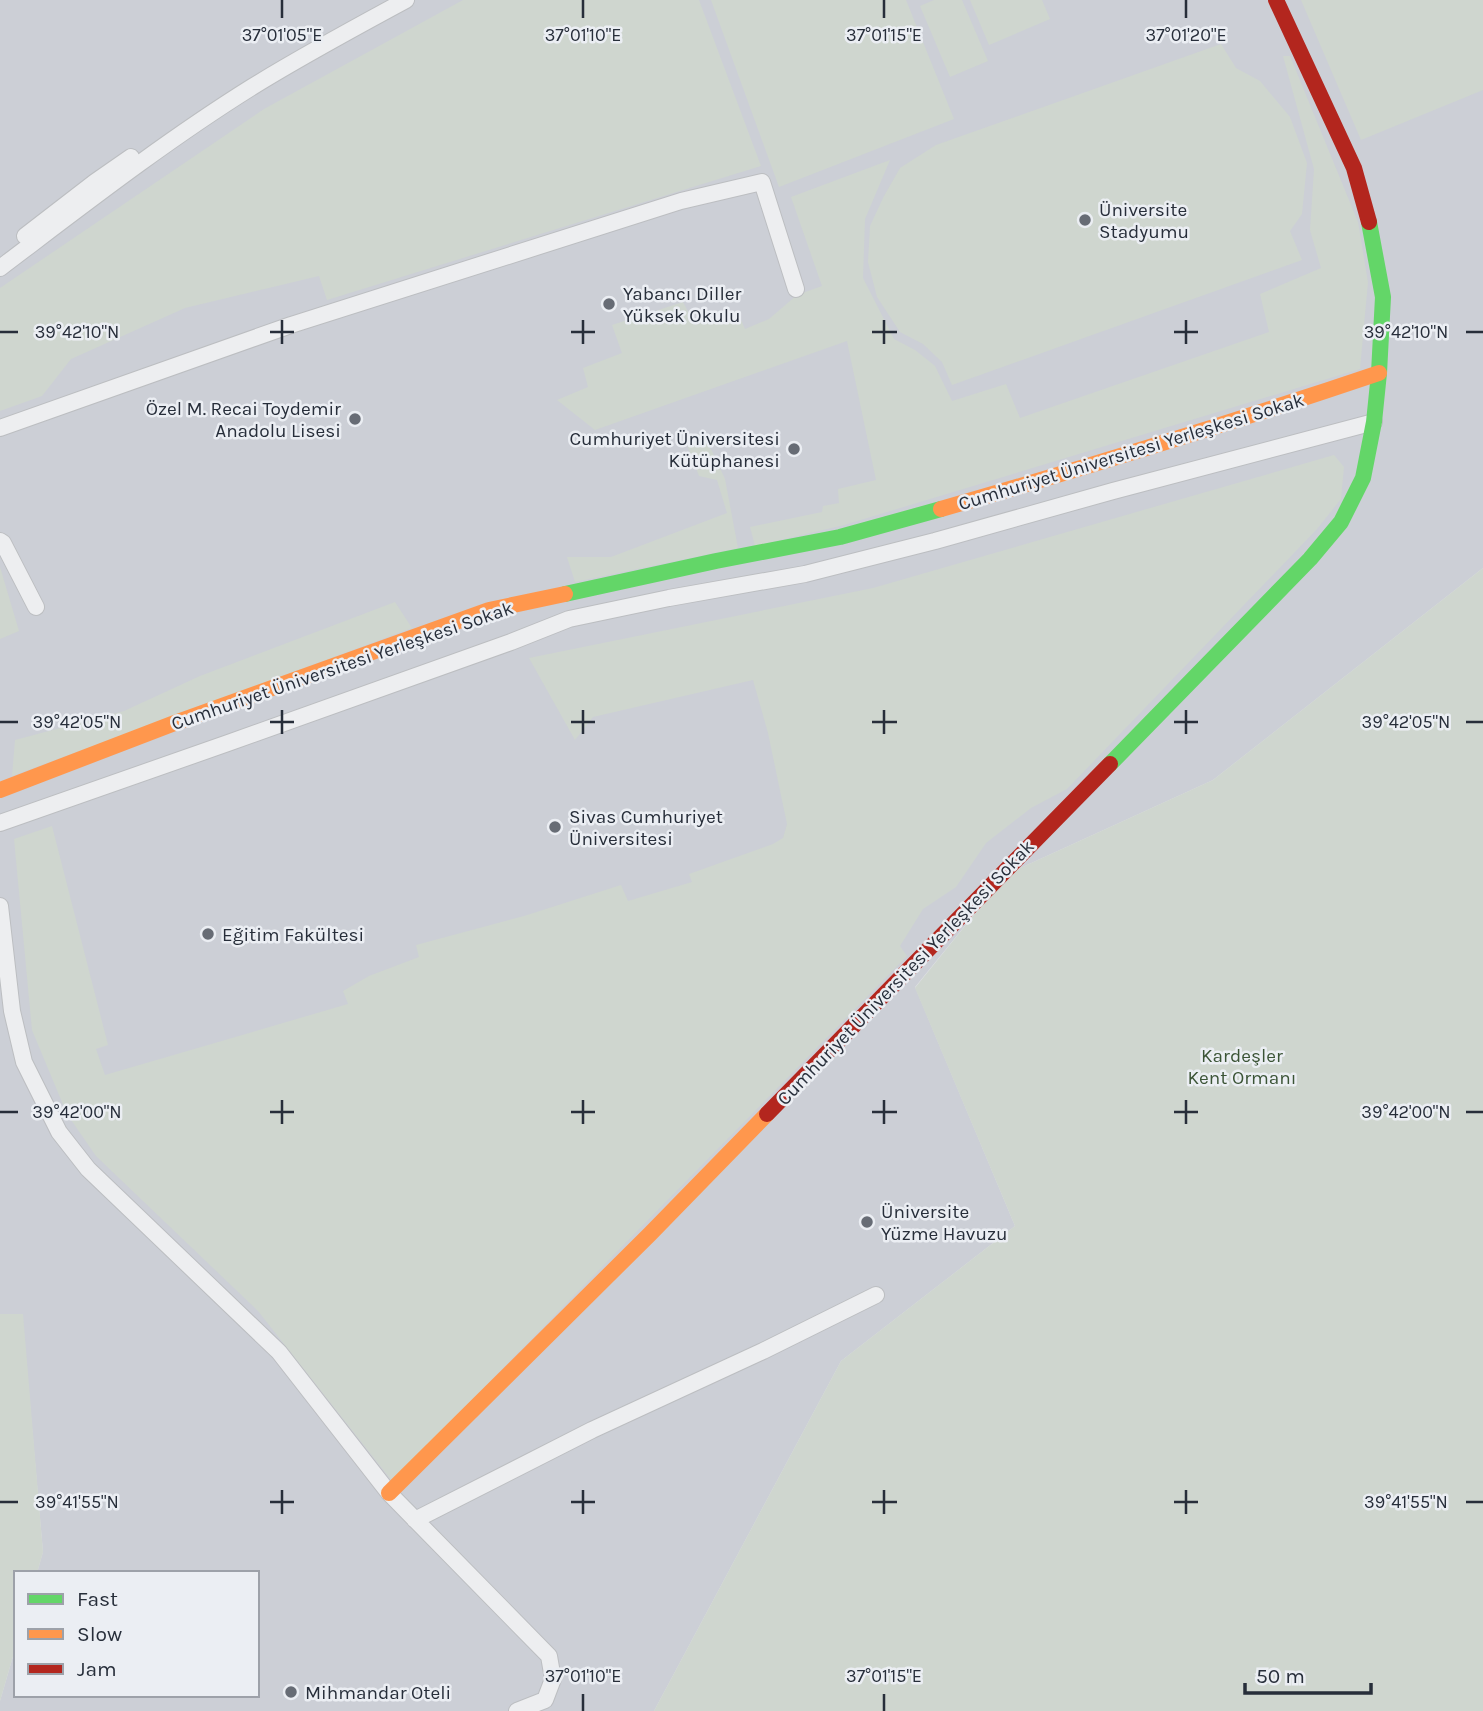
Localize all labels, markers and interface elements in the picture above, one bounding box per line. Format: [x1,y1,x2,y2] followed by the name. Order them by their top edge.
[242,24,322,46] text: 37°01'05"E
[545,24,621,46] text: 37°01'10"E
[846,24,922,46] text: 37°01'15"E
[1146,24,1227,46] text: 37°01'20"E
[1099,199,1189,243] place label: Üniversite Stadyumu
[1077,212,1093,228] marker: Üniversite Stadyumu
[623,283,741,327] place label: Yabancı Diller Yüksek Okulu
[601,296,617,312] marker: Yabancı Diller Yüksek Okulu
[35,321,119,343] text: 39°42'10"N
[1364,321,1448,343] text: 39°42'10"N
[956,389,1307,515] street label: Cumhuriyet Üniversitesi Yerleşkesi Sokak
[146,398,341,442] place label: Özel M. Recai Toydemir Anadolu Lisesi
[347,411,363,427] marker: Özel M. Recai Toydemir Anadolu Lisesi
[569,428,780,472] place label: Cumhuriyet Üniversitesi Kütüphanesi
[786,441,802,457] marker: Cumhuriyet Üniversitesi Kütüphanesi
[168,597,517,735] street label: Cumhuriyet Üniversitesi Yerleşkesi Sokak
[33,711,121,733] text: 39°42'05"N
[1362,711,1450,733] text: 39°42'05"N
[569,806,723,850] place label: Sivas Cumhuriyet Üniversitesi
[547,819,563,835] marker: Sivas Cumhuriyet Üniversitesi
[773,835,1039,1110] street label: Cumhuriyet Üniversitesi Yerleşkesi Sokak
[222,924,364,946] place label: Eğitim Fakültesi
[200,926,216,942] marker: Eğitim Fakültesi
[1188,1045,1296,1089] park label: Kardeşler Kent Ormanı
[32,1101,122,1123] text: 39°42'00"N
[1361,1101,1451,1123] text: 39°42'00"N
[881,1201,1007,1245] place label: Üniversite Yüzme Havuzu
[859,1214,875,1230] marker: Üniversite Yüzme Havuzu
[35,1491,119,1513] text: 39°41'55"N
[1364,1491,1448,1513] text: 39°41'55"N
[14,1571,259,1697] legend
[77,1587,118,1611] text: Fast
[77,1622,122,1646] text: Slow
[1245,1652,1371,1696] scale bar
[77,1657,117,1681] text: Jam
[1256,1664,1305,1688] text: 50 m
[545,1665,621,1687] text: 37°01'10"E
[846,1665,922,1687] text: 37°01'15"E
[305,1682,451,1704] place label: Mihmandar Oteli
[283,1684,299,1700] marker: Mihmandar Oteli

